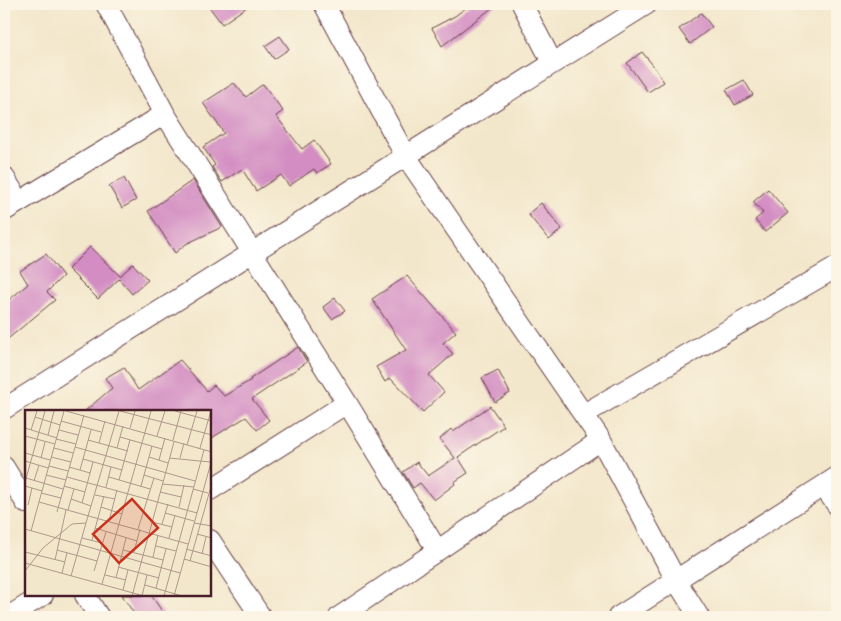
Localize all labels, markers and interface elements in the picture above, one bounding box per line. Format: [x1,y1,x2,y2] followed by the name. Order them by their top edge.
[25,410,211,596] inset map

